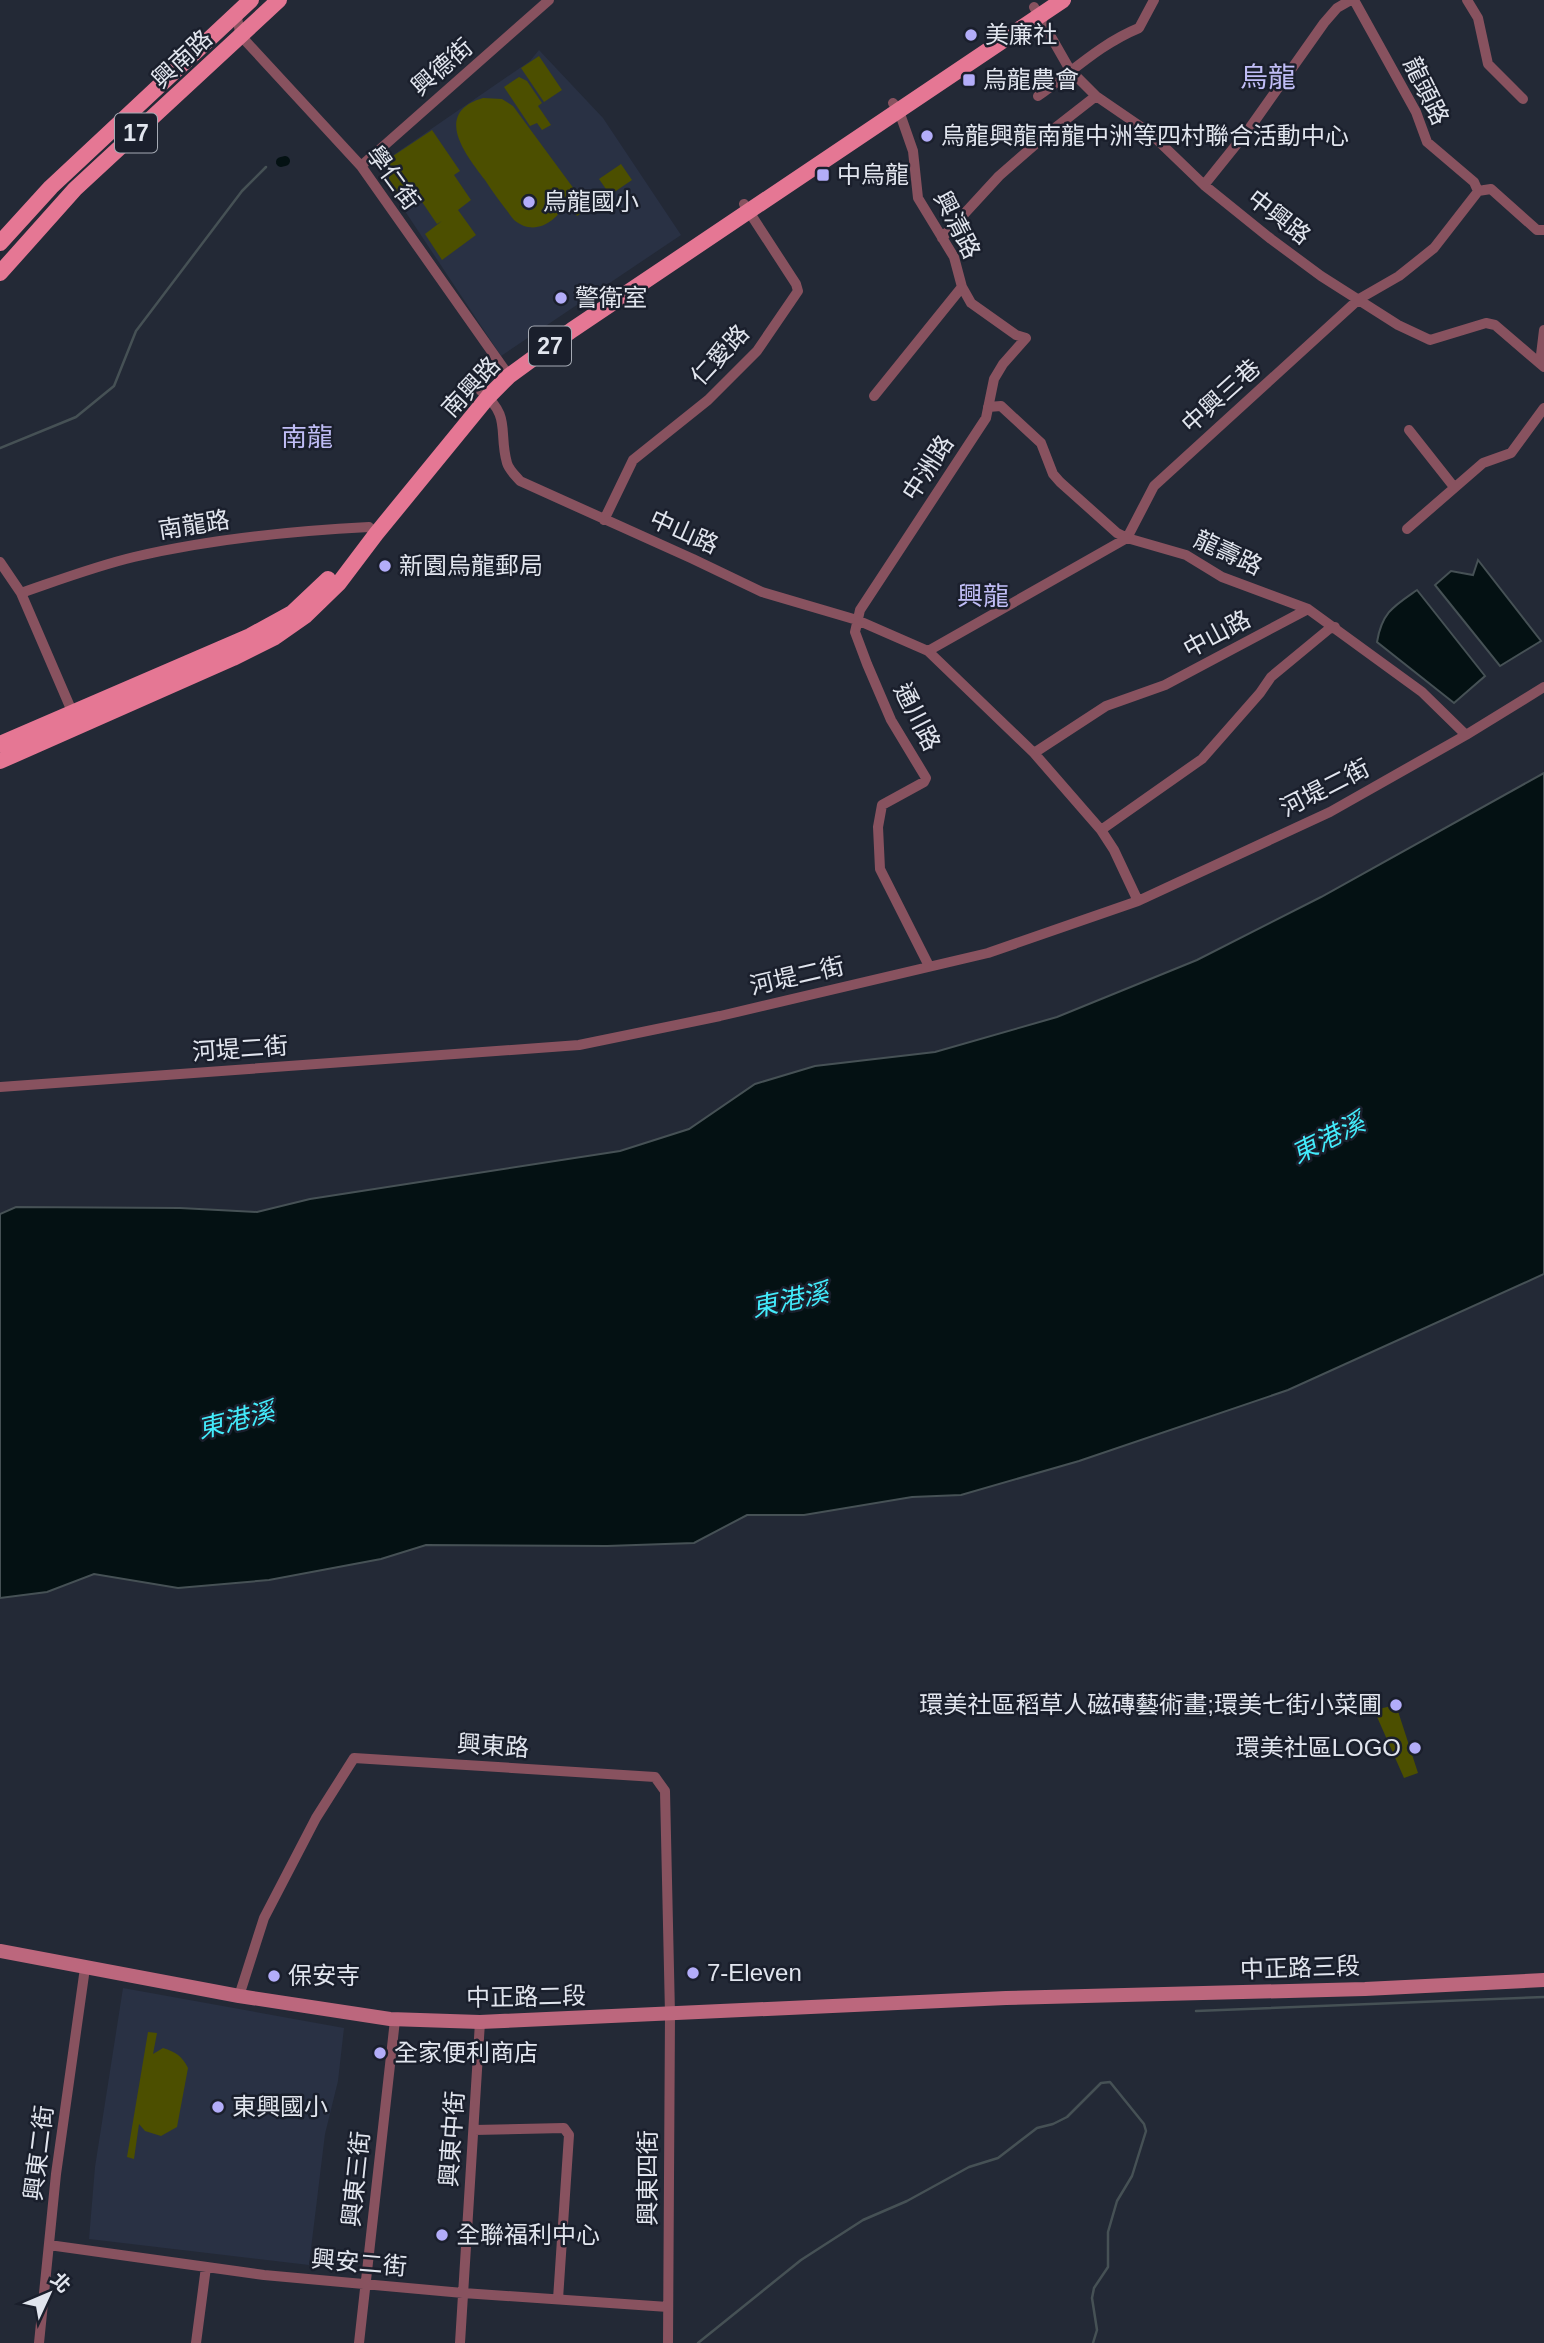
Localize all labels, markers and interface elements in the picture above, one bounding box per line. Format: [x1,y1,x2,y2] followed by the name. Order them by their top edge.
[985,21,1057,48] place label: 美廉社
[146,24,217,93] street label: 興南路
[963,27,979,43] marker: 美廉社
[406,33,478,100] street label: 興德街
[1399,53,1454,129] street label: 龍頭路
[1240,62,1296,93] district label: 烏龍
[983,66,1079,93] place label: 烏龍農會
[961,72,977,88] marker: 烏龍農會
[115,114,157,152] road number: 17
[941,122,1349,149] place label: 烏龍興龍南龍中洲等四村聯合活動中心
[919,128,935,144] marker: 烏龍興龍南龍中洲等四村聯合活動中心
[361,141,425,215] street label: 學仁街
[837,161,909,188] place label: 中烏龍
[815,167,831,183] marker: 中烏龍
[1243,184,1316,249] street label: 中興路
[929,187,986,263] street label: 興清路
[543,188,639,215] place label: 烏龍國小
[521,194,537,210] marker: 烏龍國小
[575,284,647,311] place label: 警衛室
[553,290,569,306] marker: 警衛室
[685,319,754,390] street label: 仁愛路
[529,326,571,366] road number: 27
[436,351,505,422] street label: 南興路
[1176,353,1265,438] street label: 中興三巷
[281,422,333,452] district label: 南龍
[897,430,959,505] street label: 中洲路
[646,505,723,559] street label: 中山路
[156,506,232,543] street label: 南龍路
[1190,525,1267,580] street label: 龍壽路
[399,552,543,579] place label: 新園烏龍郵局
[377,558,393,574] marker: 新園烏龍郵局
[957,581,1009,611] district label: 興龍
[1179,605,1255,662] street label: 中山路
[889,679,946,755] street label: 通川路
[1276,754,1374,821] street label: 河堤二街
[747,952,847,999] street label: 河堤二街
[191,1032,289,1065] street label: 河堤二街
[1286,1105,1373,1169] water label: 東港溪
[749,1276,835,1323] water label: 東港溪
[195,1395,281,1444] water label: 東港溪
[919,1691,1382,1718] place label: 環美社區稻草人磁磚藝術畫;環美七街小菜圃
[1388,1697,1404,1713] marker: 環美社區稻草人磁磚藝術畫;環美七街小菜圃
[456,1730,530,1761] street label: 興東路
[1236,1734,1401,1761] place label: 環美社區LOGO
[1407,1740,1423,1756] marker: 環美社區LOGO
[1240,1952,1360,1983] street label: 中正路三段
[707,1959,802,1986] place label: 7-Eleven
[288,1962,360,1989] place label: 保安寺
[685,1965,701,1981] marker: 7-Eleven
[266,1968,282,1984] marker: 保安寺
[466,1982,586,2011] street label: 中正路二段
[394,2039,538,2066] place label: 全家便利商店
[372,2045,388,2061] marker: 全家便利商店
[435,2090,468,2188] street label: 興東中街
[232,2093,328,2120] place label: 東興國小
[210,2099,226,2115] marker: 東興國小
[19,2104,58,2202] street label: 興東二街
[337,2130,374,2228] street label: 興東三街
[634,2130,661,2226] street label: 興東四街
[456,2221,600,2248] place label: 全聯福利中心
[434,2227,450,2243] marker: 全聯福利中心
[310,2245,408,2280] street label: 興安二街
[14,2259,84,2329] north arrow
[47,2268,75,2297] text: 北

